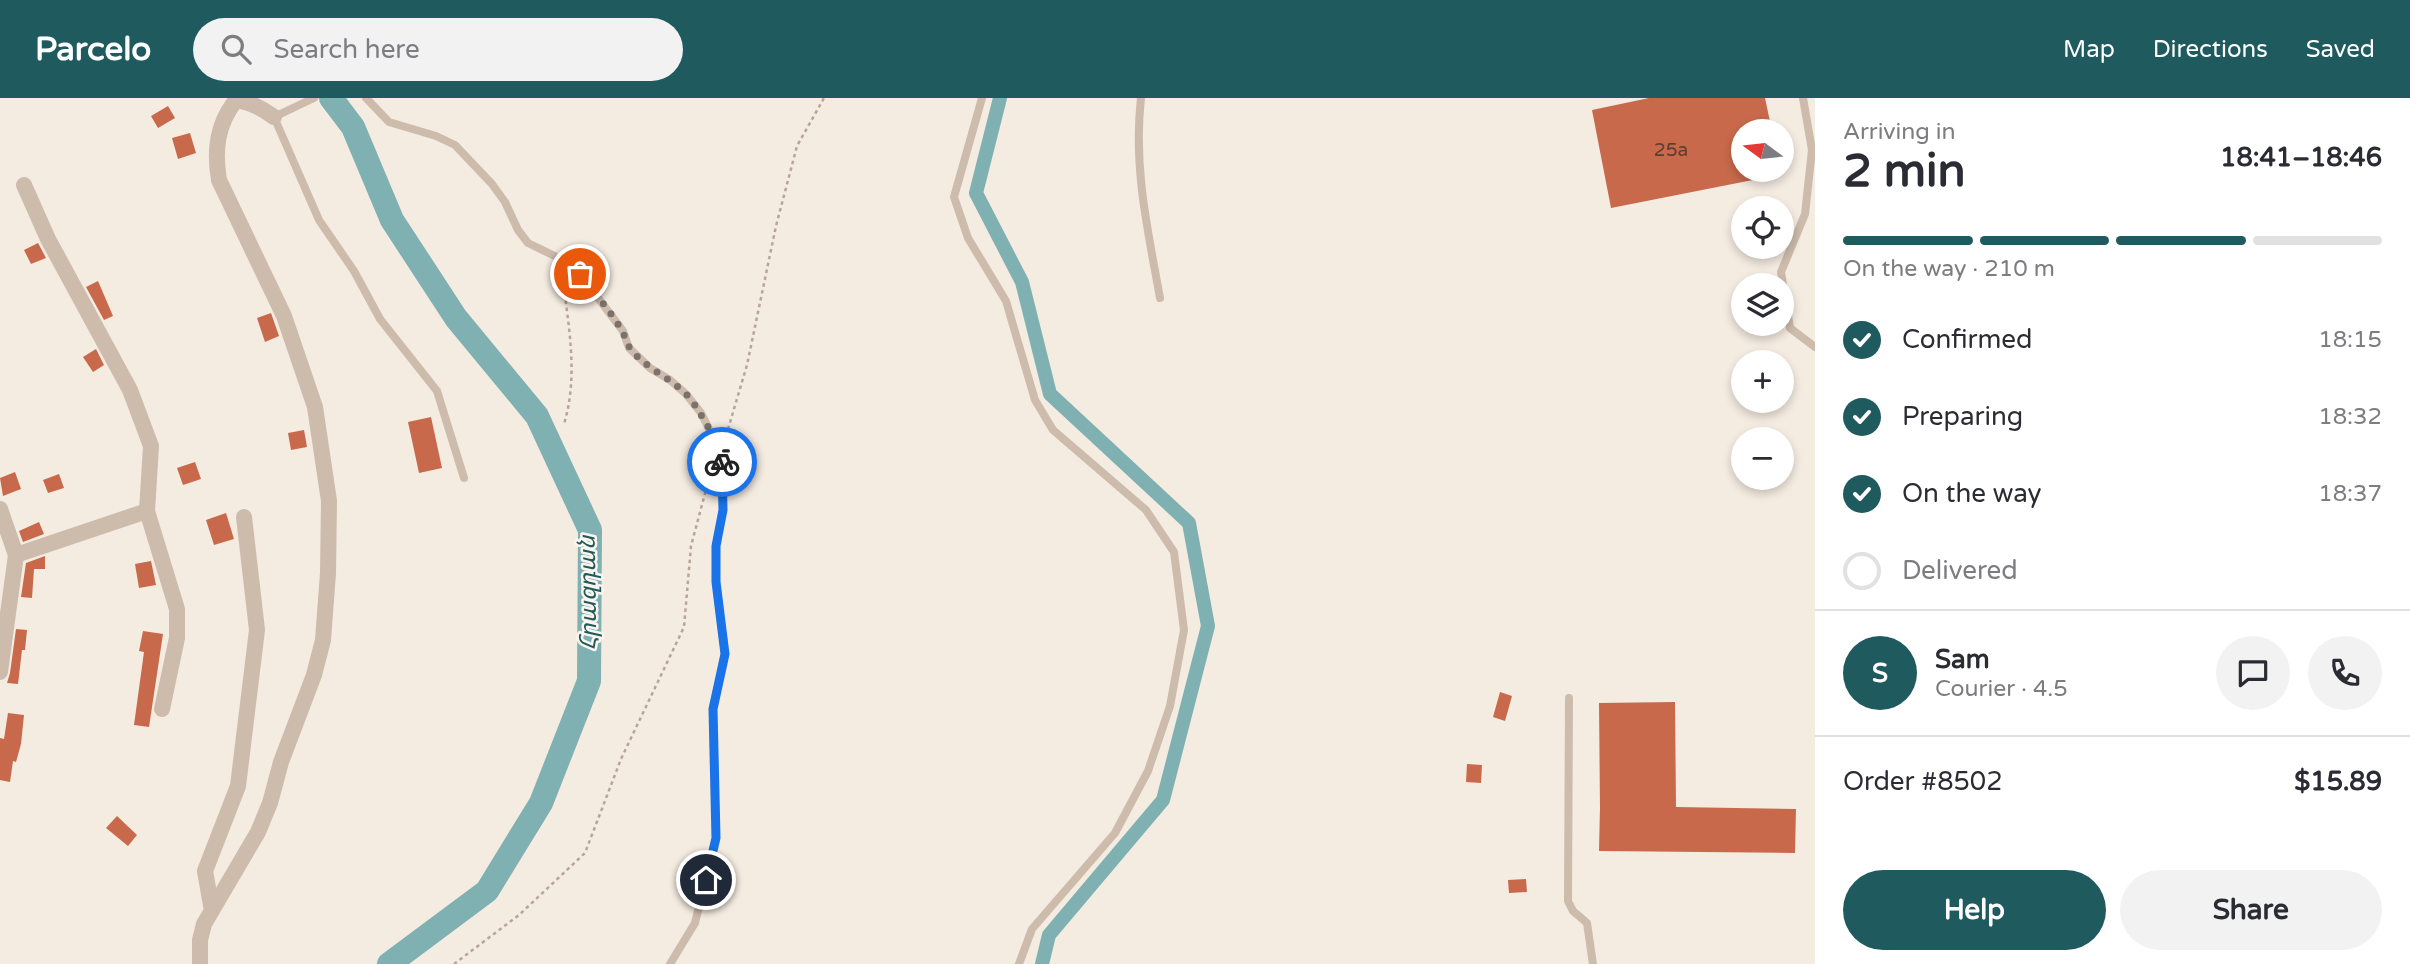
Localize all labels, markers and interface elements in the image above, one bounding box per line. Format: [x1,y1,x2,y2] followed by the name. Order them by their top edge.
[193,18,683,81] search box
[35,30,151,69] text: Parcelo
[217,30,255,68] icon: search
[273,34,420,65] text: Search here
[2063,35,2115,64] text: Map
[2153,35,2268,64] text: Directions
[2306,35,2375,64] text: Saved
[1843,118,1956,146] text: Arriving in
[1731,119,1794,182] north arrow
[1731,119,1794,490] map controls
[1654,139,1688,161] house number: 25a
[2220,142,2382,173] text: 18:41–18:46
[1843,144,1966,199] text: 2 min
[1731,196,1794,259] button: locate
[550,244,610,304] pin
[561,255,599,293] icon: bag
[1843,255,2055,283] text: On the way · 210 m
[1731,273,1794,336] button: layers
[1843,321,1881,359] icon: check
[1902,324,2032,355] text: Confirmed
[2318,326,2382,354] text: 18:15
[1731,350,1794,413] button: +
[1843,398,1881,436] icon: check
[1902,401,2023,432] text: Preparing
[2318,403,2382,431] text: 18:32
[687,427,757,497] courier
[1731,427,1794,490] button: −
[703,443,741,481] icon: bike
[1843,475,1881,513] icon: check
[1902,478,2042,509] text: On the way
[2318,480,2382,508] text: 18:37
[572,534,604,651] water label: Հրազդան
[1902,555,2018,586] text: Delivered
[2216,636,2290,710] button: chat
[2308,636,2382,710] button: phone
[1935,644,1990,675] text: Sam
[1872,658,1888,689] text: S
[1935,675,2068,703] text: Courier · 4.5
[1843,766,2003,797] text: Order #8502
[2294,766,2382,797] text: $15.89
[676,850,736,910] pin
[687,861,725,899] icon: home
[1843,870,2106,950] button: Help
[2120,870,2382,950] button: Share

